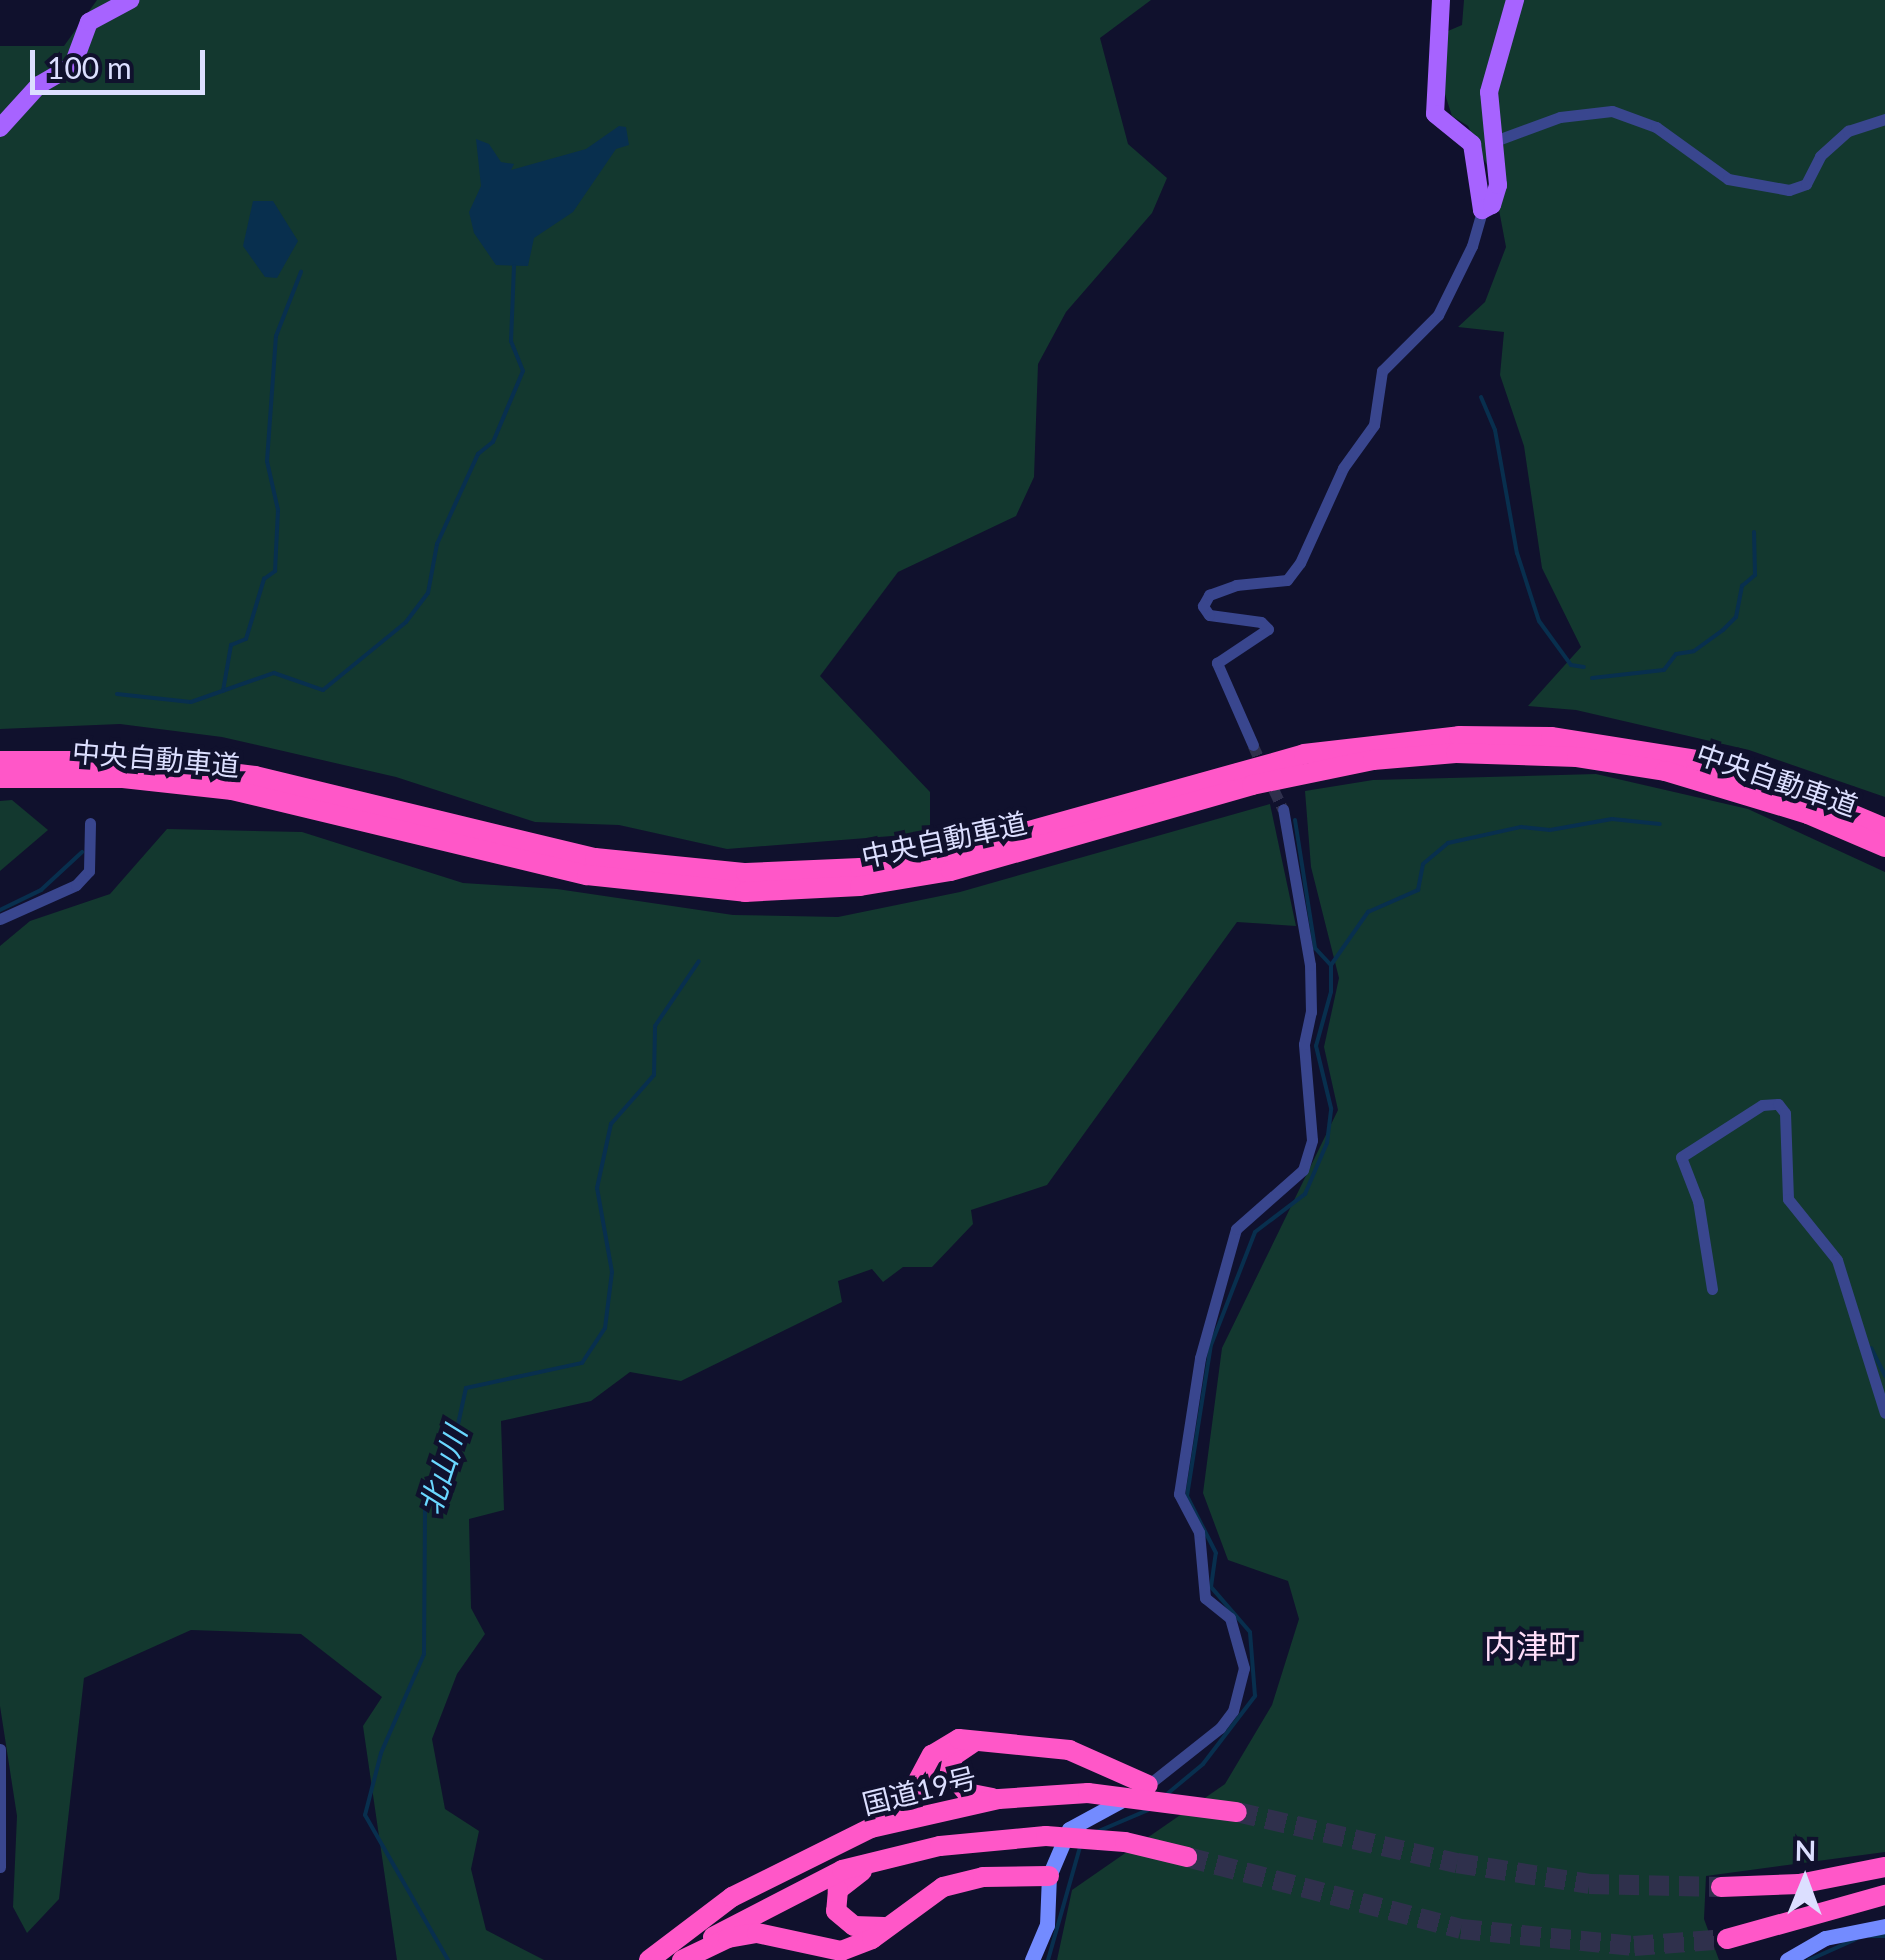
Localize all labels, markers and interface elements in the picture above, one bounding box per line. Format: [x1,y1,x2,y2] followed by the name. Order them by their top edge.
[35,30,210,92] scale bar
[47,49,132,85] text: 100 m
[71,734,241,782] street label: 中央自動車道
[1692,736,1862,822] street label: 中央自動車道
[858,805,1030,873] street label: 中央自動車道
[411,1422,473,1518] water label: 北山川
[1484,1627,1580,1665] district label: 内津町
[858,1760,980,1820] street label: 国道19号
[1755,1830,1855,1930] north arrow
[1794,1833,1817,1867] text: N

